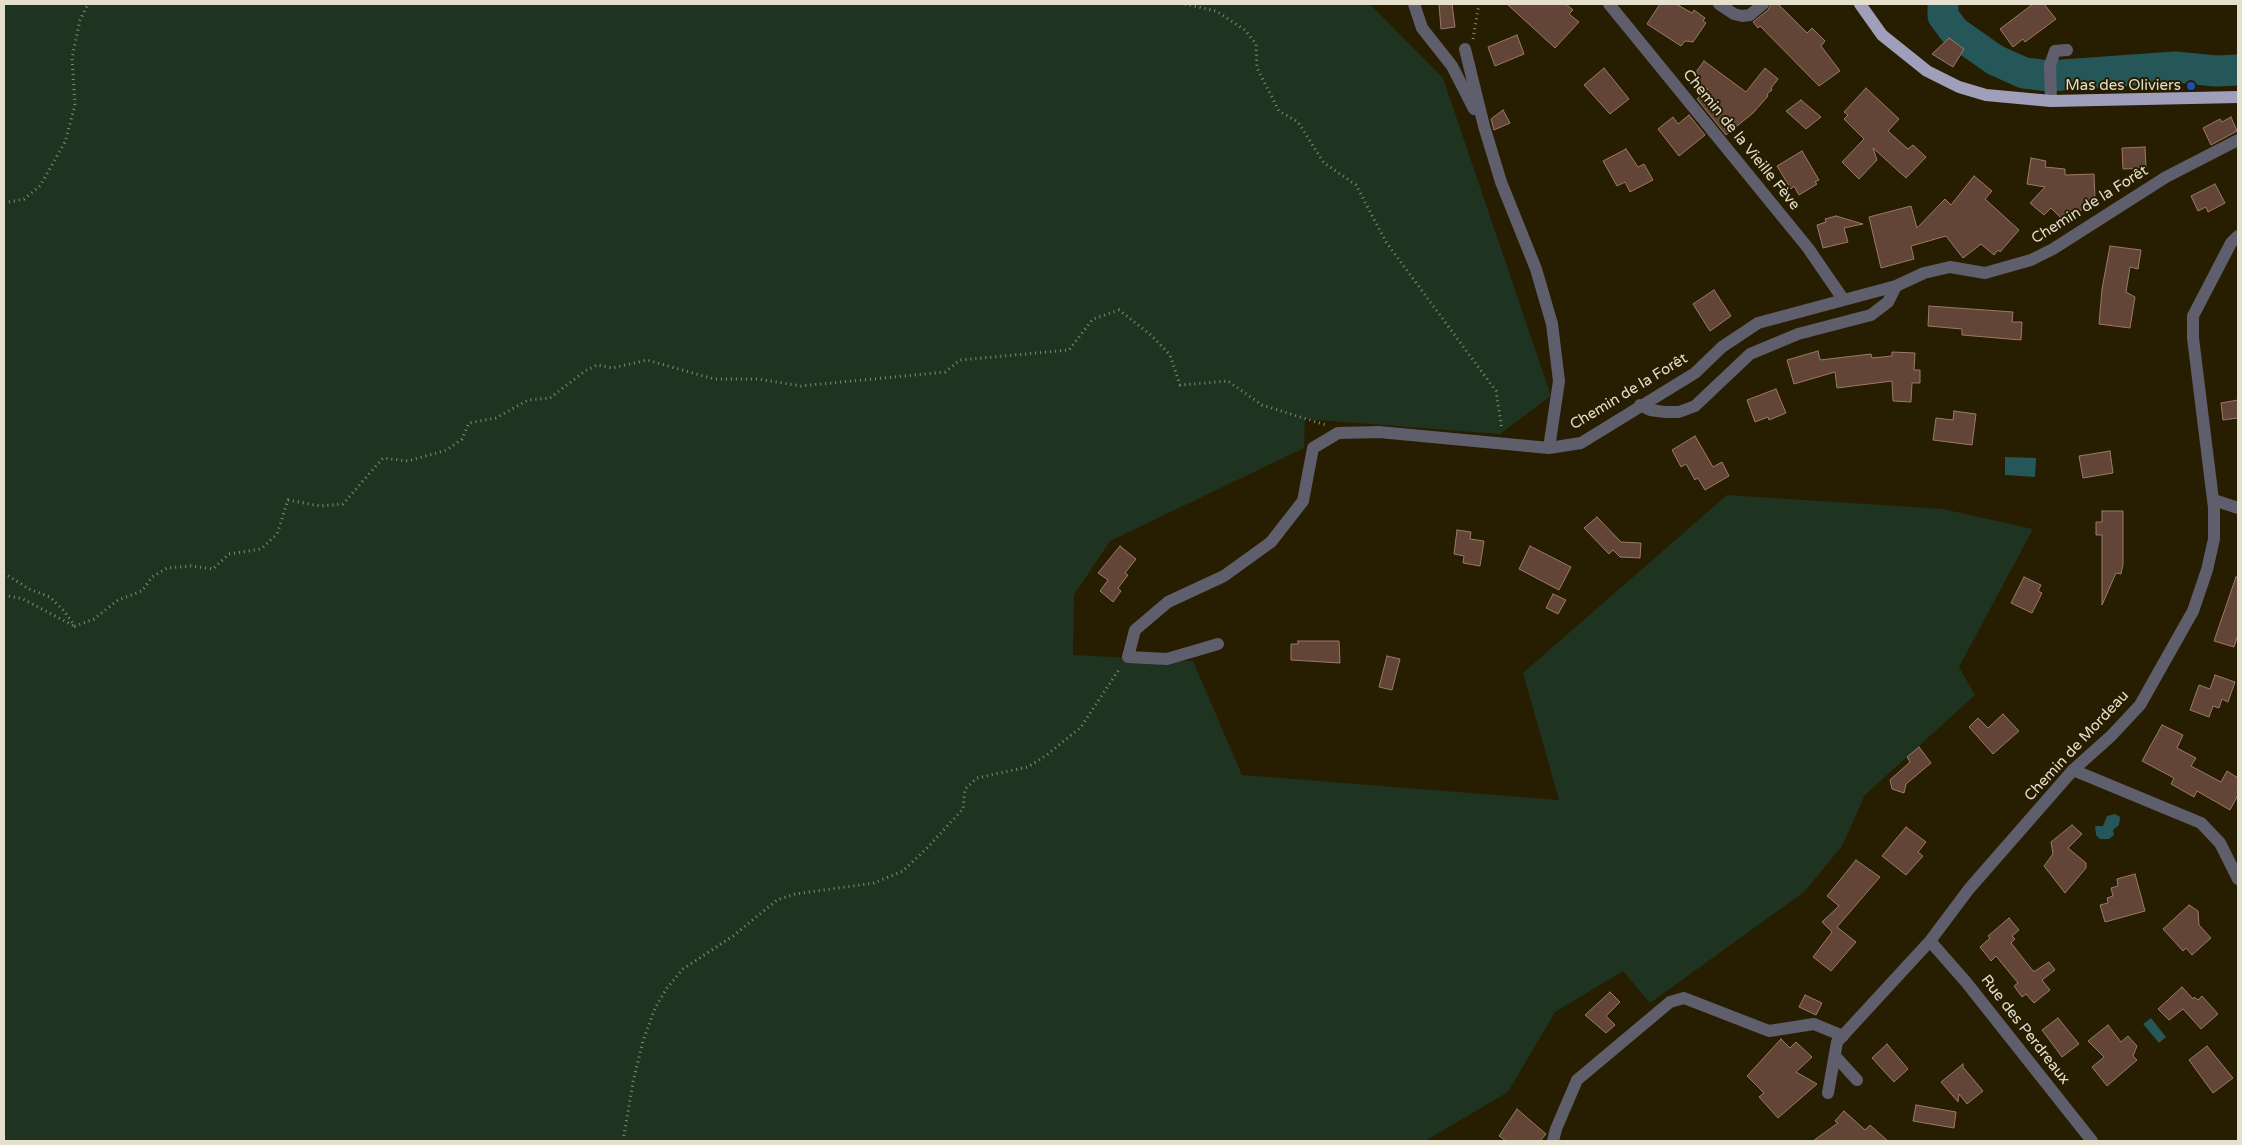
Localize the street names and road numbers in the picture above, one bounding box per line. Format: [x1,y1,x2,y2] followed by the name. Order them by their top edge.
[1679,66,1803,214] street label: Chemin de la Vieille Fève
[2028,162,2152,248] street label: Chemin de la Forêt
[1567,350,1691,434] street label: Chemin de la Forêt
[2021,687,2133,805] street label: Chemin de Mordeau
[1977,972,2073,1088] street label: Rue des Perdreaux

